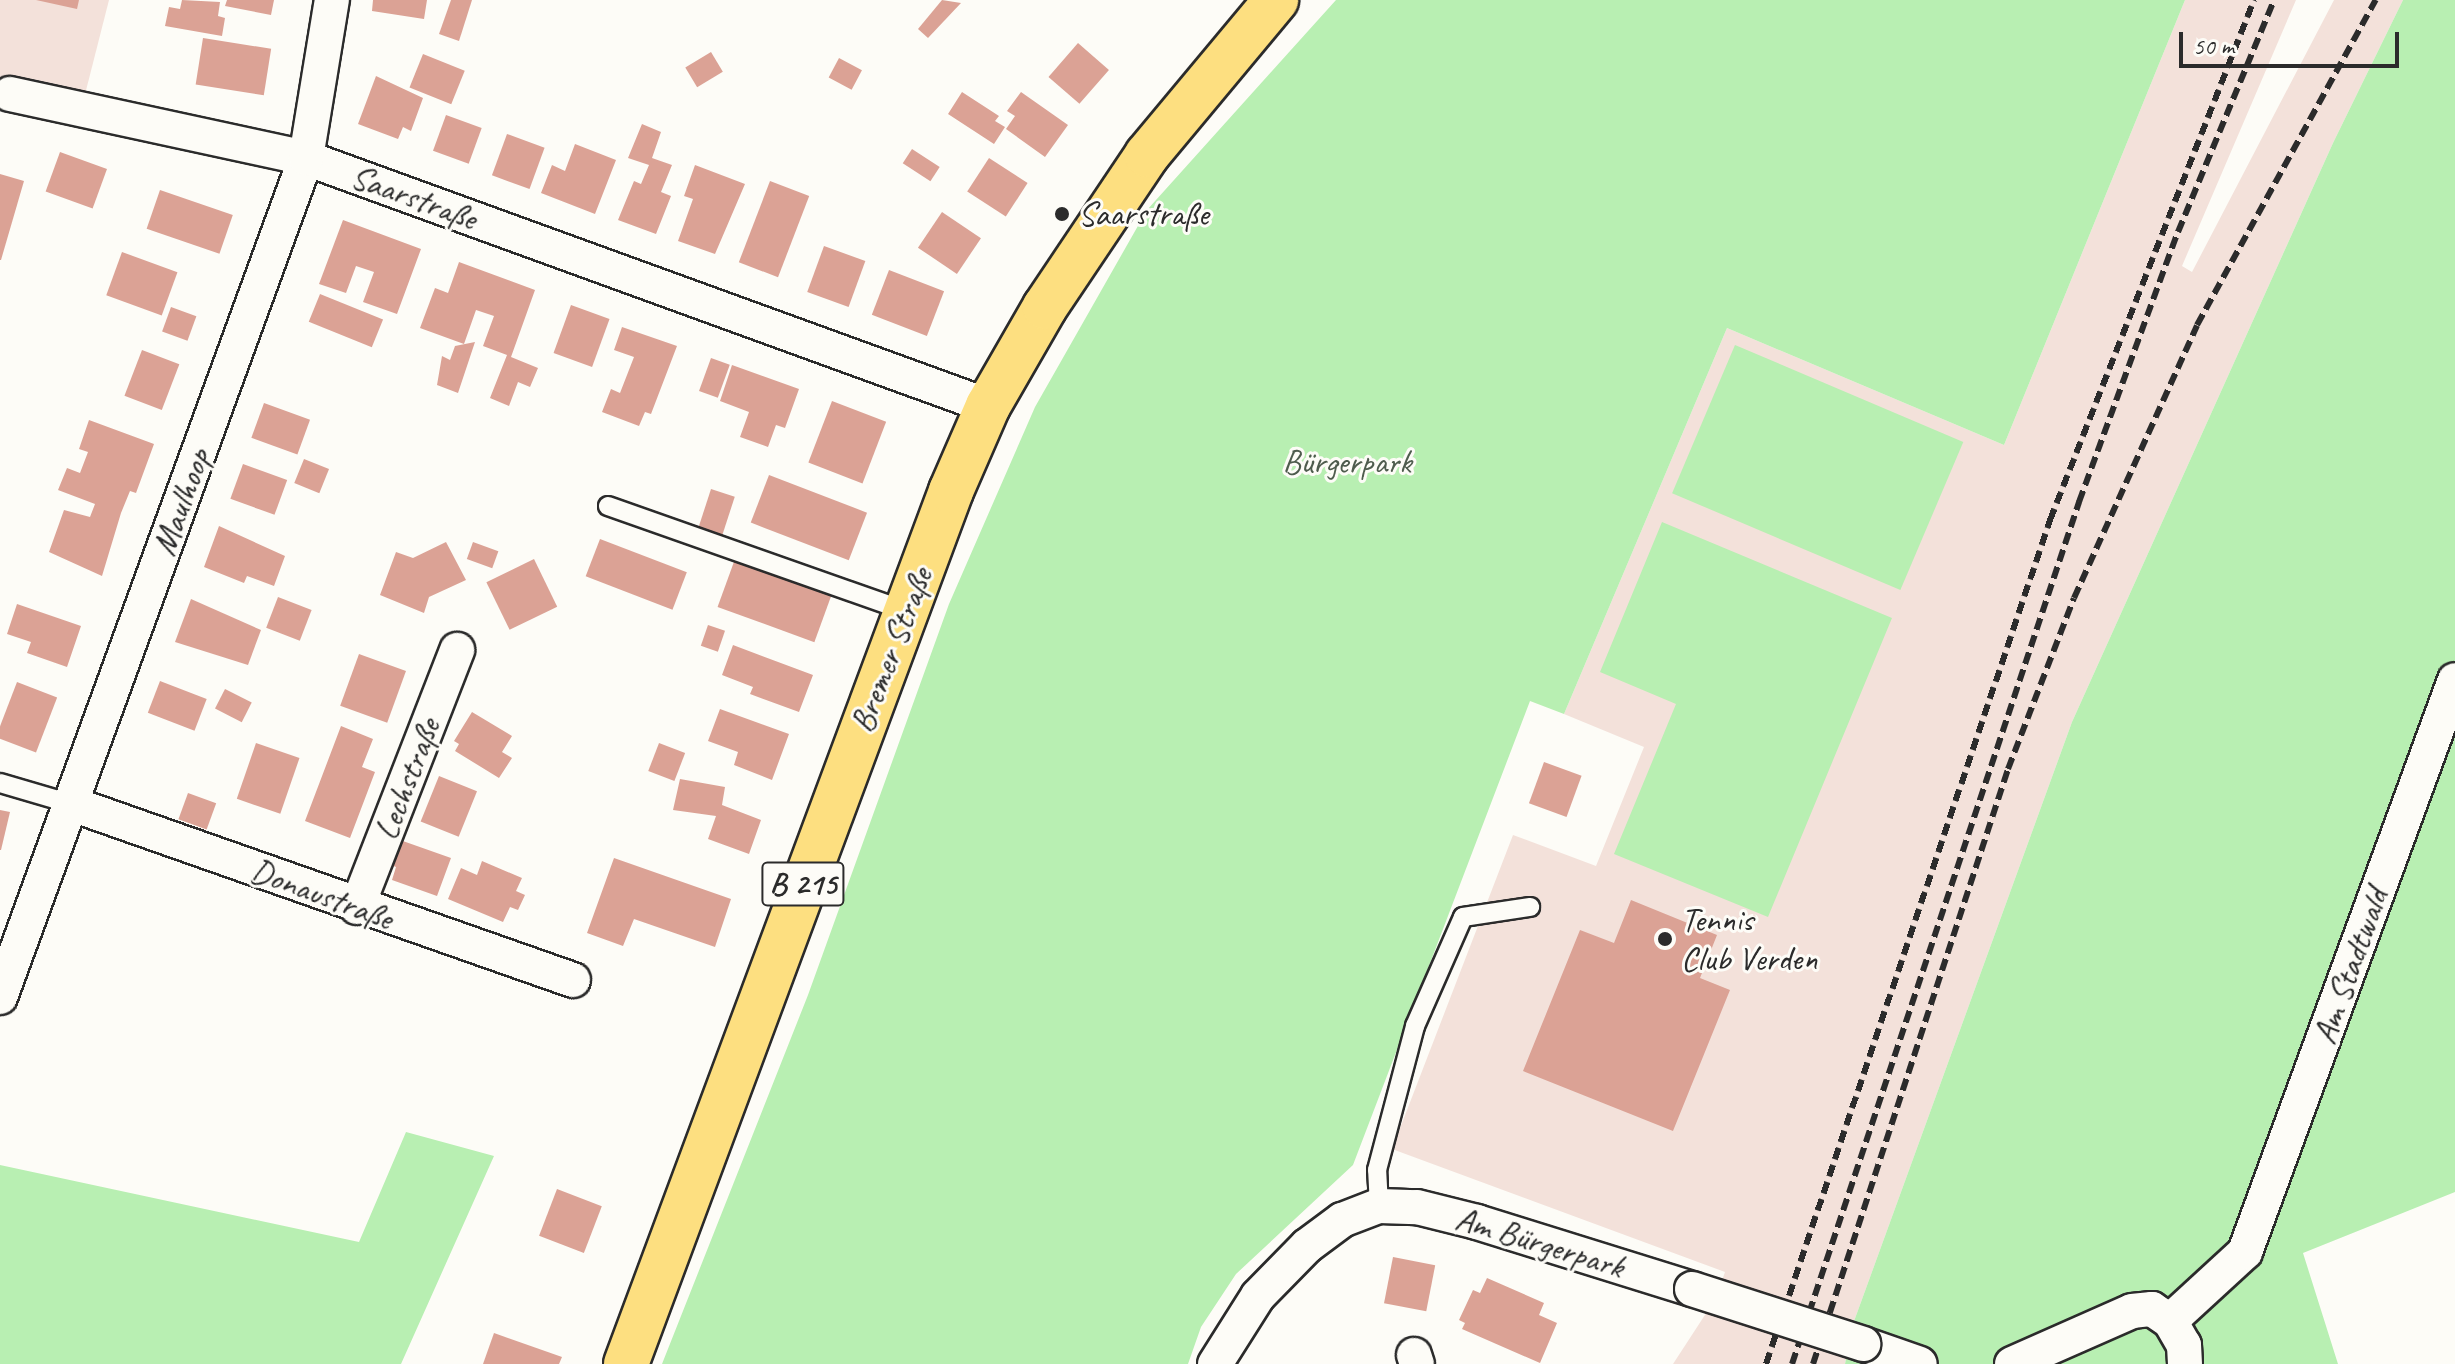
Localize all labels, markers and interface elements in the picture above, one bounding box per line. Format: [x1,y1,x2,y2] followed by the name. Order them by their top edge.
[2183,16,2403,66] scale bar
[2193,31,2234,61] text: 50 m
[346,156,482,238] street label: Saarstraße
[1078,194,1209,234] place label: Saarstraße
[1053,205,1071,223] marker: Saarstraße
[1283,442,1411,482] park label: Bürgerpark
[143,443,219,561] street label: Maulhoop
[841,562,941,738] street label: Bremer Straße
[365,713,449,845] street label: Lechstraße
[246,850,398,938] street label: Donaustraße
[761,856,845,912] road number: B 215
[2303,883,2397,1049] street label: Am Stadtwald
[1681,899,1817,978] place label: Tennis Club Verden
[1656,930,1674,948] marker: Tennis Club Verden
[1451,1197,1629,1287] street label: Am Bürgerpark

